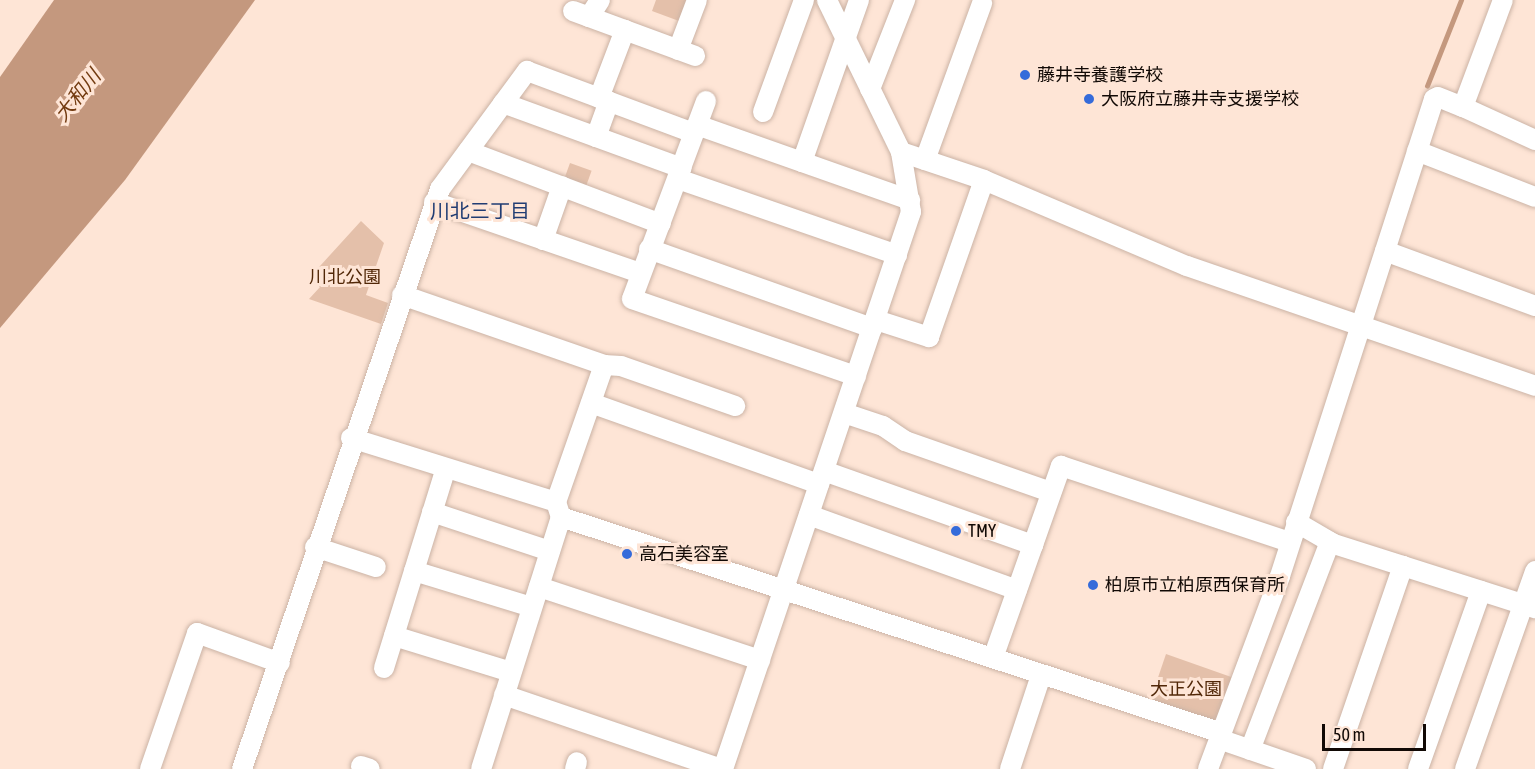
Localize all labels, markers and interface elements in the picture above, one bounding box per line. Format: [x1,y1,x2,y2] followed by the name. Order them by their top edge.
[49,64,105,126] water label: 大和川
[1037,64,1163,86] place label: 藤井寺養護学校
[1018,68,1032,82] marker: 藤井寺養護学校
[1101,88,1299,110] place label: 大阪府立藤井寺支援学校
[1082,92,1096,106] marker: 大阪府立藤井寺支援学校
[430,198,530,222] district label: 川北三丁目
[309,266,381,288] park label: 川北公園
[968,520,996,542] place label: TMY
[949,524,963,538] marker: TMY
[639,543,729,565] place label: 高石美容室
[620,547,634,561] marker: 高石美容室
[1105,574,1285,596] place label: 柏原市立柏原西保育所
[1086,578,1100,592] marker: 柏原市立柏原西保育所
[1150,678,1222,700] park label: 大正公園
[1325,712,1428,750] scale bar
[1333,724,1365,745] text: 50 m

